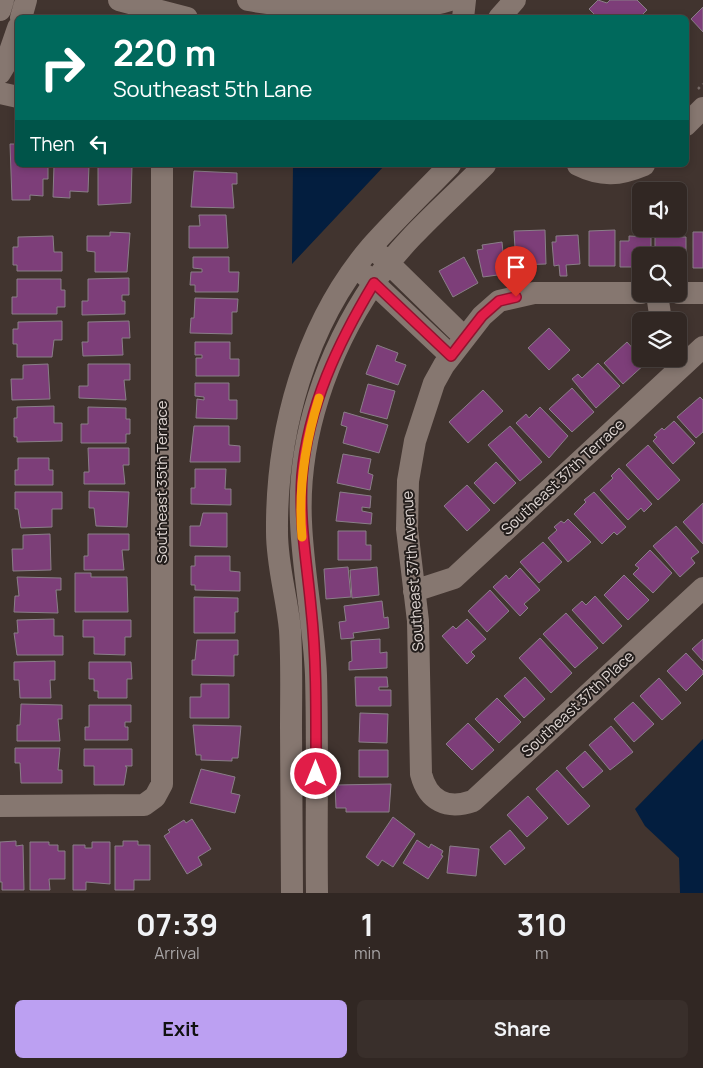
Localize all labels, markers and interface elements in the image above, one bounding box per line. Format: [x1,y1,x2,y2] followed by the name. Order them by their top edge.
[113,29,216,77] text: 220 m
[30,35,95,100] icon: right
[113,74,312,104] text: Southeast 5th Lane
[85,130,113,158] icon: left
[30,131,75,157] text: Then
[632,182,687,367] map controls
[632,182,687,237] button: sound
[495,246,537,297] pin
[632,247,687,302] button: search
[502,253,530,281] icon: arrive
[632,312,687,367] button: layers
[151,400,172,563] street label: Southeast 35th Terrace
[496,414,629,539] street label: Southeast 37th Terrace
[396,490,429,652] street label: Southeast 37th Avenue
[517,646,639,762] street label: Southeast 37th Place
[289,747,341,799] position arrow
[136,904,218,945] text: 07:39
[361,904,374,945] text: 1
[517,904,567,945] text: 310
[154,942,200,964] text: Arrival
[354,942,381,964] text: min
[535,942,549,964] text: m
[15,1000,347,1058] button: Exit
[357,1000,688,1058] button: Share

